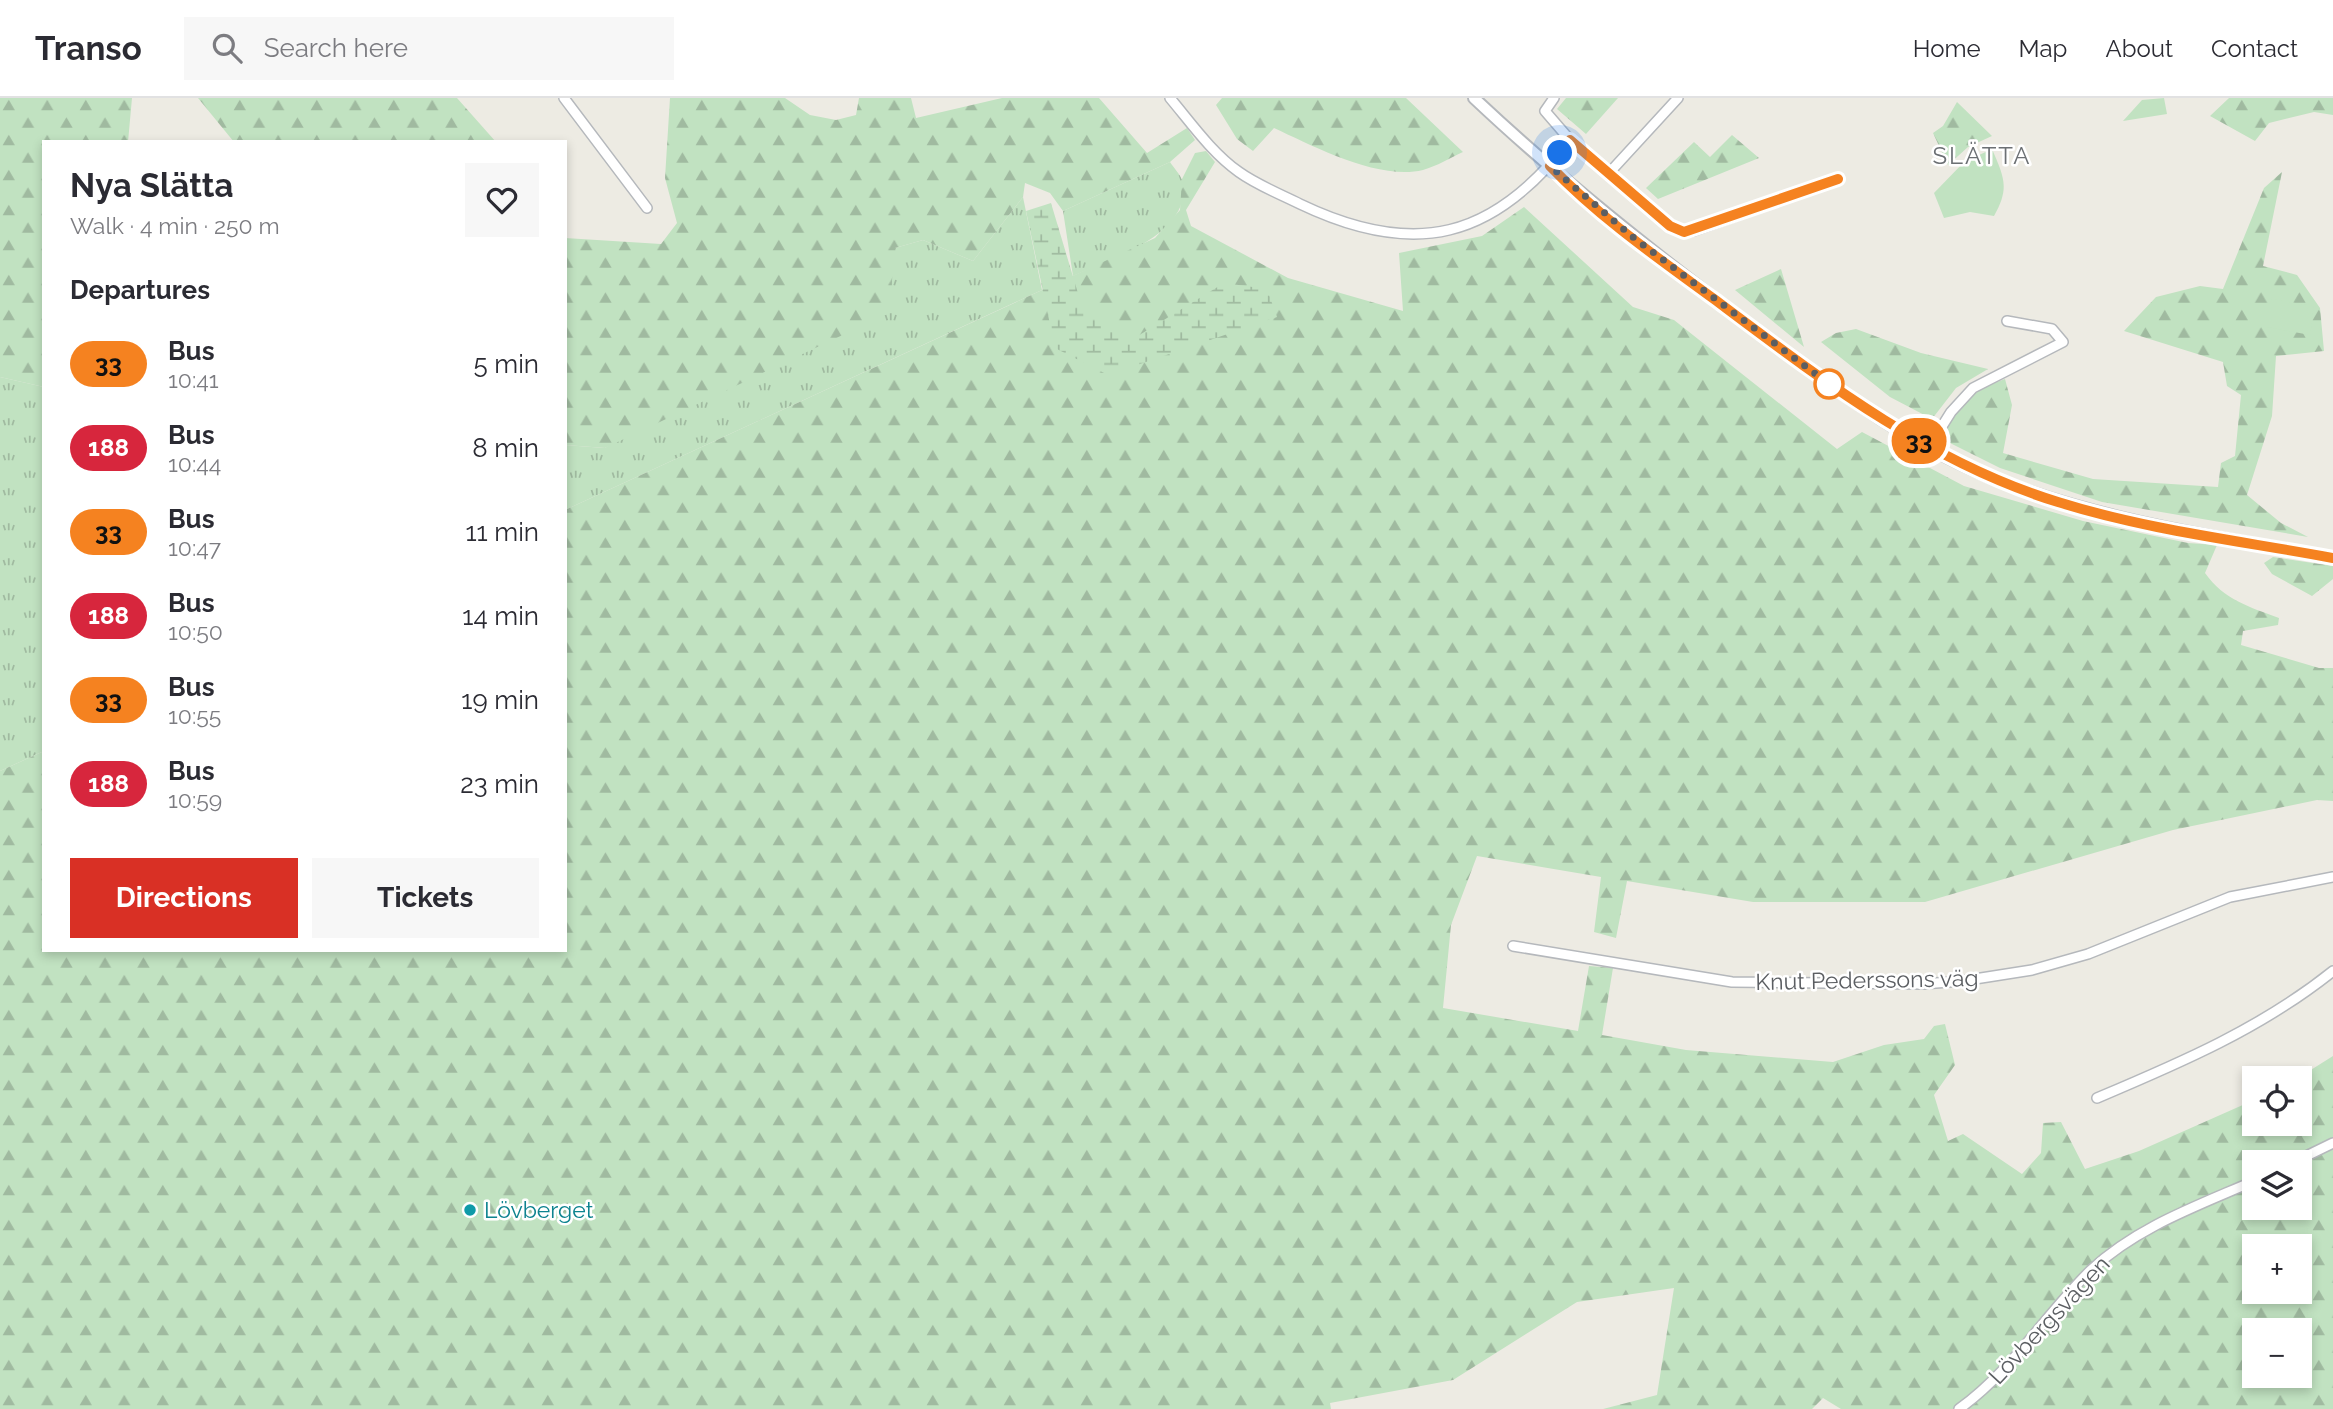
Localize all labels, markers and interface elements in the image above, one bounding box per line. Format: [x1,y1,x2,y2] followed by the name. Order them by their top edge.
[184,17,674,80] search box
[35,29,142,68] text: Transo
[208,29,246,67] icon: search
[264,33,408,63] text: Search here
[1913,34,1981,63] text: Home
[2019,34,2067,63] text: Map
[2105,34,2173,63] text: About
[2211,34,2298,63] text: Contact
[1542,135,1577,170] your location
[1932,141,2032,170] district label: SLÄTTA
[465,163,539,237] button: heart
[70,166,233,205] text: Nya Slätta
[70,212,280,239] text: Walk · 4 min · 250 m
[70,275,210,305] text: Departures
[168,336,215,366] text: Bus
[95,349,122,378] text: 33
[473,349,539,379] text: 5 min
[168,366,219,393] text: 10:41
[1814,369,1844,399] unlabelled marker
[1888,418,1951,464] line badge: 33
[168,420,215,450] text: Bus
[1906,426,1932,455] text: 33
[88,433,129,462] text: 188
[472,433,539,463] text: 8 min
[168,450,221,477] text: 10:44
[168,504,215,534] text: Bus
[95,517,122,546] text: 33
[465,517,539,547] text: 11 min
[168,534,221,561] text: 10:47
[168,588,215,618] text: Bus
[88,601,129,630] text: 188
[462,601,539,631] text: 14 min
[168,618,223,645] text: 10:50
[168,672,215,702] text: Bus
[95,685,122,714] text: 33
[461,685,539,715] text: 19 min
[168,702,221,729] text: 10:55
[168,756,215,786] text: Bus
[88,769,129,798] text: 188
[460,769,539,799] text: 23 min
[168,786,222,813] text: 10:59
[70,858,298,938] button: Directions
[312,858,539,938] button: Tickets
[1755,964,1979,995] street label: Knut Pederssons väg
[2242,1066,2312,1388] map controls
[2242,1066,2312,1136] button: locate
[2242,1150,2312,1220] button: layers
[484,1196,594,1223] place label: Lövberget
[462,1202,478,1218] marker: Lövberget
[2242,1234,2312,1304] button: +
[1983,1250,2115,1389] street label: Lövbergsvägen
[2242,1318,2312,1388] button: −

